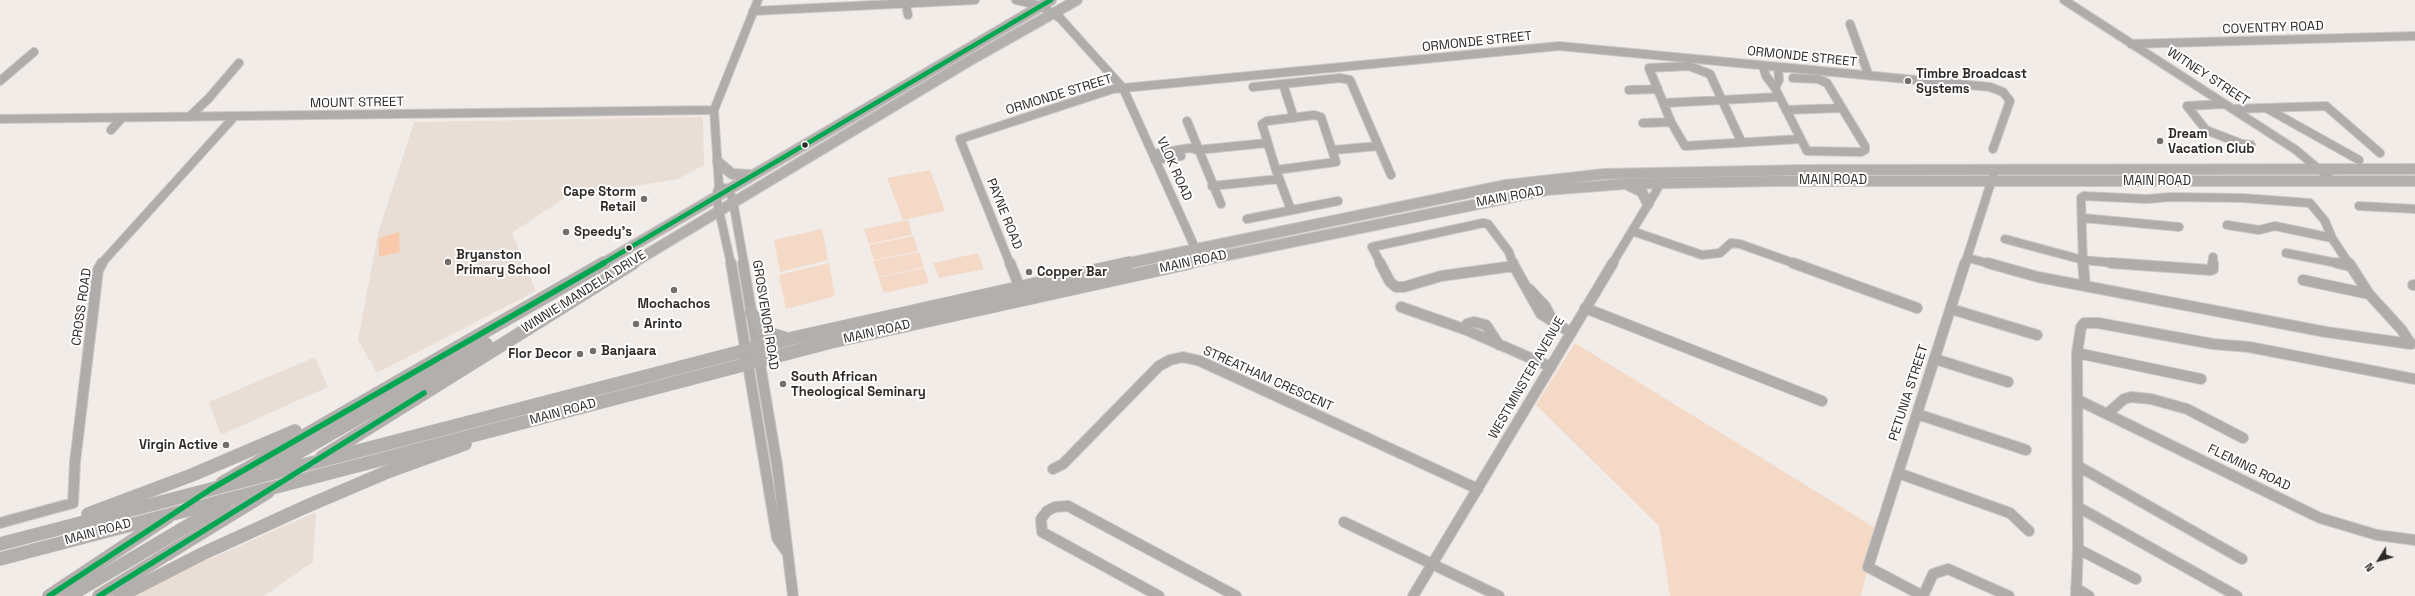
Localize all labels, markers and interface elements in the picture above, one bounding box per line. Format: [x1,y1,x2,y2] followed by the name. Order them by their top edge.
[2222,18,2324,38] street label: COVENTRY ROAD
[1421,28,1533,56] street label: ORMONDE STREET
[1746,43,1858,71] street label: ORMONDE STREET
[2164,45,2252,109] street label: WITNEY STREET
[1916,66,2027,97] place label: Timbre Broadcast Systems
[1004,71,1114,119] street label: ORMONDE STREET
[1903,76,1913,86] marker: Timbre Broadcast Systems
[310,94,404,112] street label: MOUNT STREET
[2168,126,2254,157] place label: Dream Vacation Club
[1153,135,1195,203] street label: VLOK ROAD
[2155,136,2165,146] marker: Dream Vacation Club
[800,140,810,150] unlabelled marker
[1799,172,1867,188] street label: MAIN ROAD
[2123,173,2191,189] street label: MAIN ROAD
[983,176,1025,252] street label: PAYNE ROAD
[1475,183,1545,211] street label: MAIN ROAD
[563,184,636,215] place label: Cape Storm Retail
[639,194,649,204] marker: Cape Storm Retail
[574,224,632,240] place label: Speedy's
[561,227,571,237] marker: Speedy's
[624,243,634,253] unlabelled marker
[456,247,550,278] place label: Bryanston Primary School
[519,247,649,337] street label: WINNIE MANDELA DRIVE
[1158,247,1228,277] street label: MAIN ROAD
[443,257,453,267] marker: Bryanston Primary School
[749,259,781,371] street label: GROSVENOR ROAD
[1037,264,1107,280] place label: Copper Bar
[69,267,95,347] street label: CROSS ROAD
[1024,267,1034,277] marker: Copper Bar
[669,285,679,295] marker: Mochachos
[638,296,710,312] place label: Mochachos
[1486,314,1568,442] street label: WESTMINSTER AVENUE
[644,316,682,332] place label: Arinto
[842,317,912,347] street label: MAIN ROAD
[631,319,641,329] marker: Arinto
[601,343,656,359] place label: Banjaara
[1201,343,1335,415] street label: STREATHAM CRESCENT
[1886,343,1932,443] street label: PETUNIA STREET
[508,346,572,362] place label: Flor Decor
[588,346,598,356] marker: Banjaara
[575,349,585,359] marker: Flor Decor
[791,369,926,400] place label: South African Theological Seminary
[778,379,788,389] marker: South African Theological Seminary
[528,396,598,428] street label: MAIN ROAD
[139,437,218,453] place label: Virgin Active
[221,440,231,450] marker: Virgin Active
[2205,441,2293,495] street label: FLEMING ROAD
[63,516,133,548] street label: MAIN ROAD
[2359,540,2399,580] north arrow
[2362,560,2377,574] text: N

